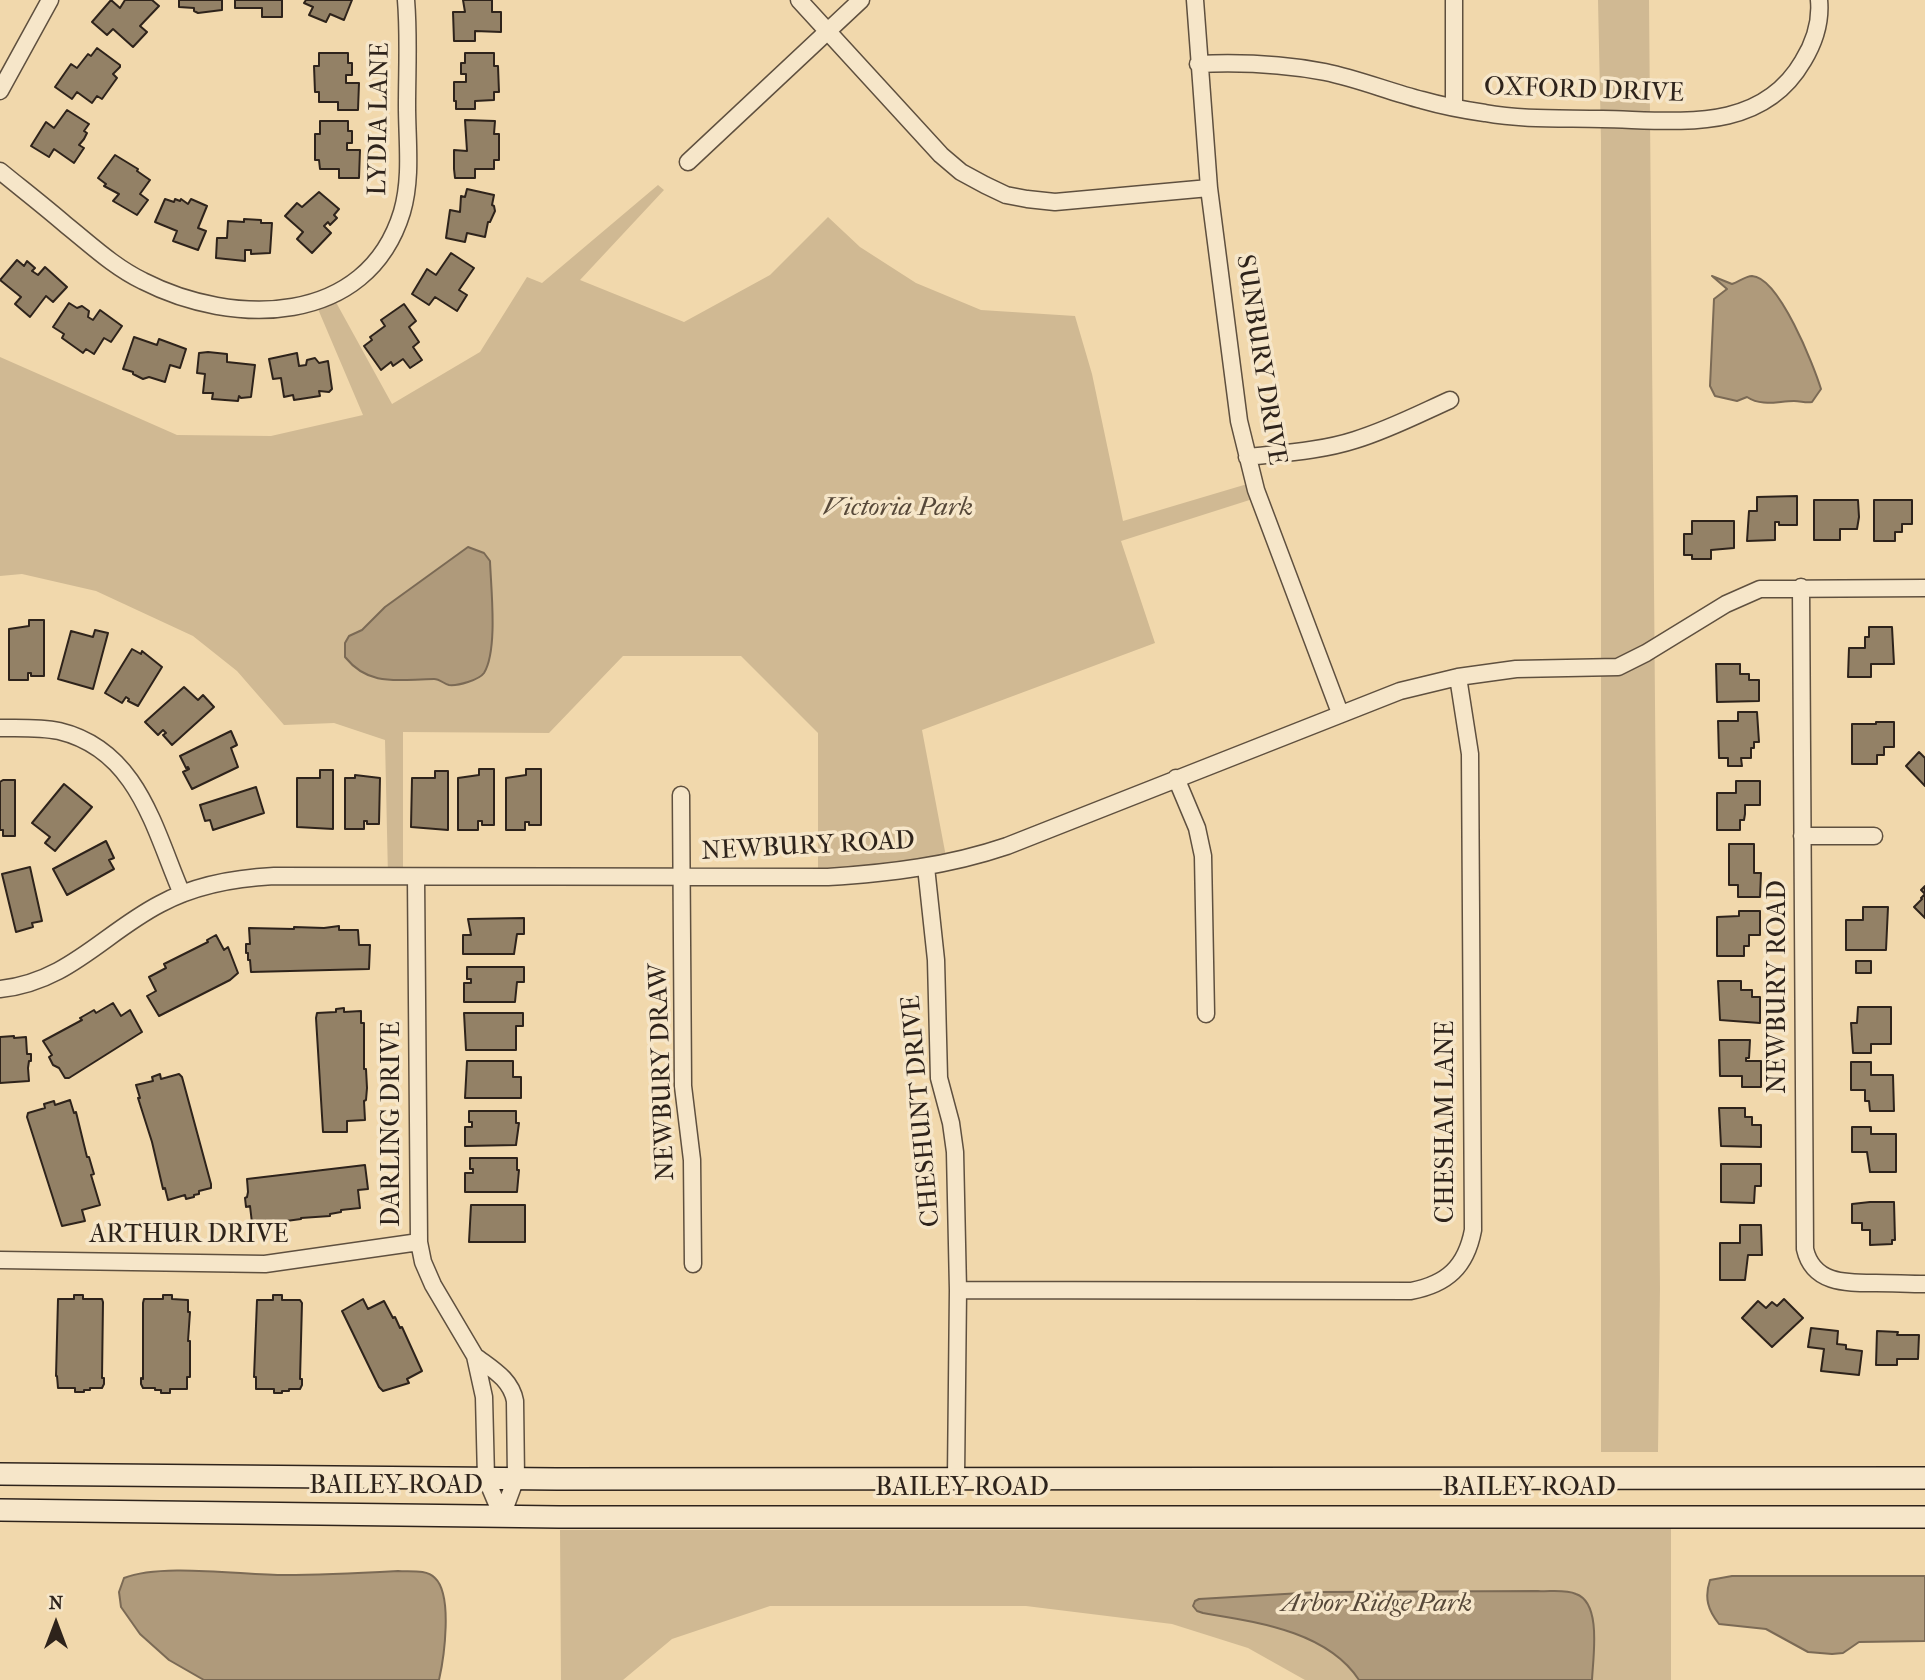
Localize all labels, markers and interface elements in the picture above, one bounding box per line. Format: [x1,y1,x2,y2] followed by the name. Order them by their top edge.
[363,42,397,196] street label: LYDIA LANE
[1483,72,1685,110] street label: OXFORD DRIVE
[1228,253,1292,467] street label: SUNBURY DRIVE
[823,493,973,525] park label: Victoria Park
[701,826,915,868] street label: NEWBURY ROAD
[1763,880,1795,1094] street label: NEWBURY ROAD
[644,963,682,1181] street label: NEWBURY DRAW
[896,994,948,1228] street label: CHESHUNT DRIVE
[377,1021,409,1227] street label: DARLING DRIVE
[1431,1021,1463,1223] street label: CHESHAM LANE
[90,1220,288,1252] street label: ARTHUR DRIVE
[309,1471,483,1503] street label: BAILEY ROAD
[875,1473,1049,1505] street label: BAILEY ROAD
[1442,1473,1616,1505] street label: BAILEY ROAD
[21,1589,91,1659] north arrow
[1282,1589,1472,1621] park label: Arbor Ridge Park
[49,1592,63,1614] text: N

